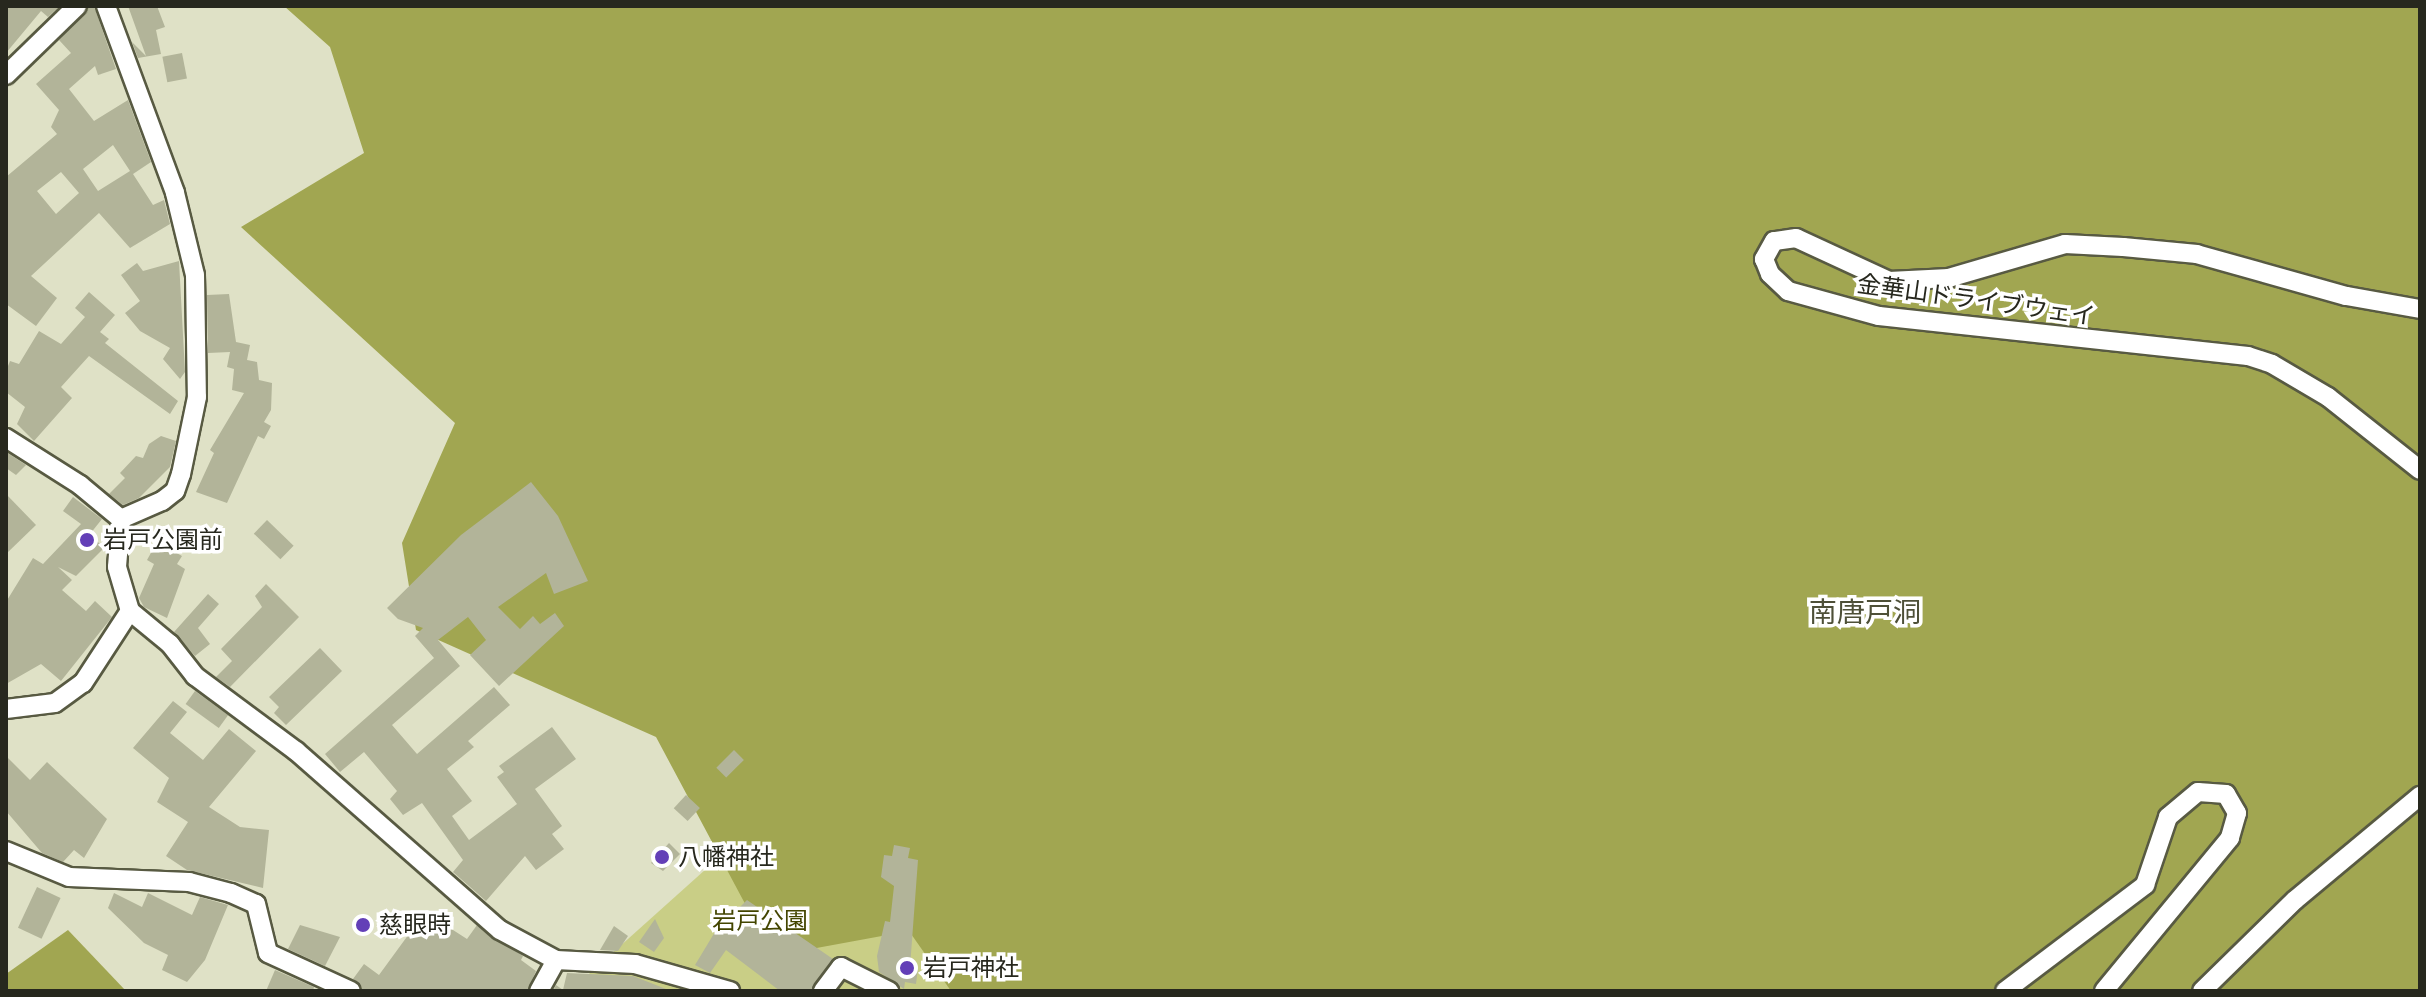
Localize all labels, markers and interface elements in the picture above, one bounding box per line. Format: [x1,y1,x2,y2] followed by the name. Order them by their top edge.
[1855,269,2097,331] street label: 金華山ドライブウェイ
[103,526,223,554] place label: 岩戸公園前
[78,531,96,549] marker: 岩戸公園前
[1809,595,1921,629] district label: 南唐戸洞
[678,843,774,871] place label: 八幡神社
[653,848,671,866] marker: 八幡神社
[712,907,808,935] park label: 岩戸公園
[379,911,451,939] place label: 慈眼時
[354,916,372,934] marker: 慈眼時
[923,954,1019,982] place label: 岩戸神社
[898,959,916,977] marker: 岩戸神社

